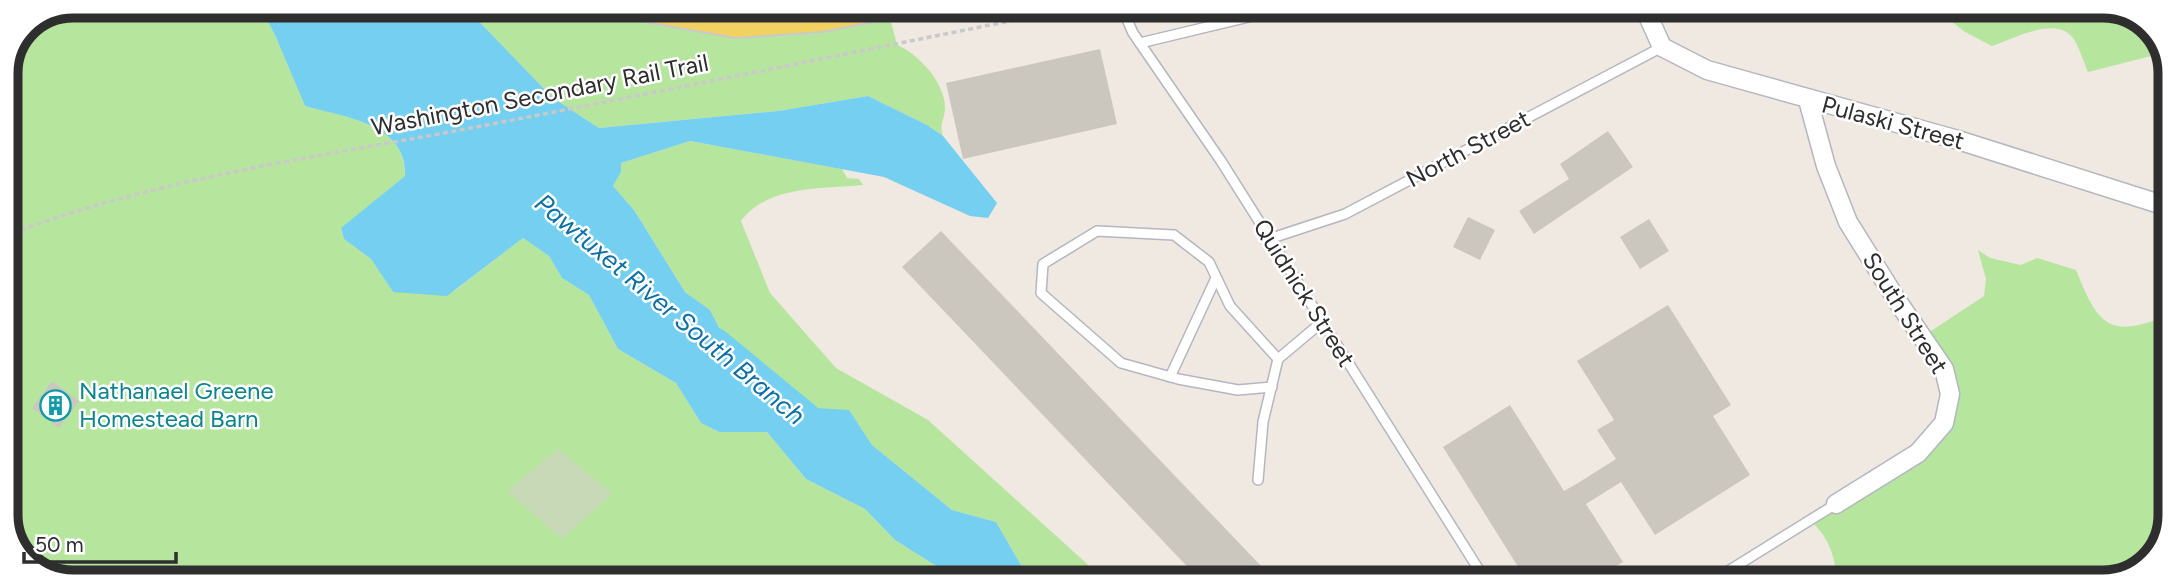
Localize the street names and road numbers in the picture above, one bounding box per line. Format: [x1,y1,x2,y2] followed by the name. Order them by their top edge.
[369,48,711,141] street label: Washington Secondary Rail Trail
[1819,90,1968,155] street label: Pulaski Street
[1401,104,1535,193] street label: North Street
[1247,214,1361,372] street label: Quidnick Street
[1857,247,1954,379] street label: South Street

